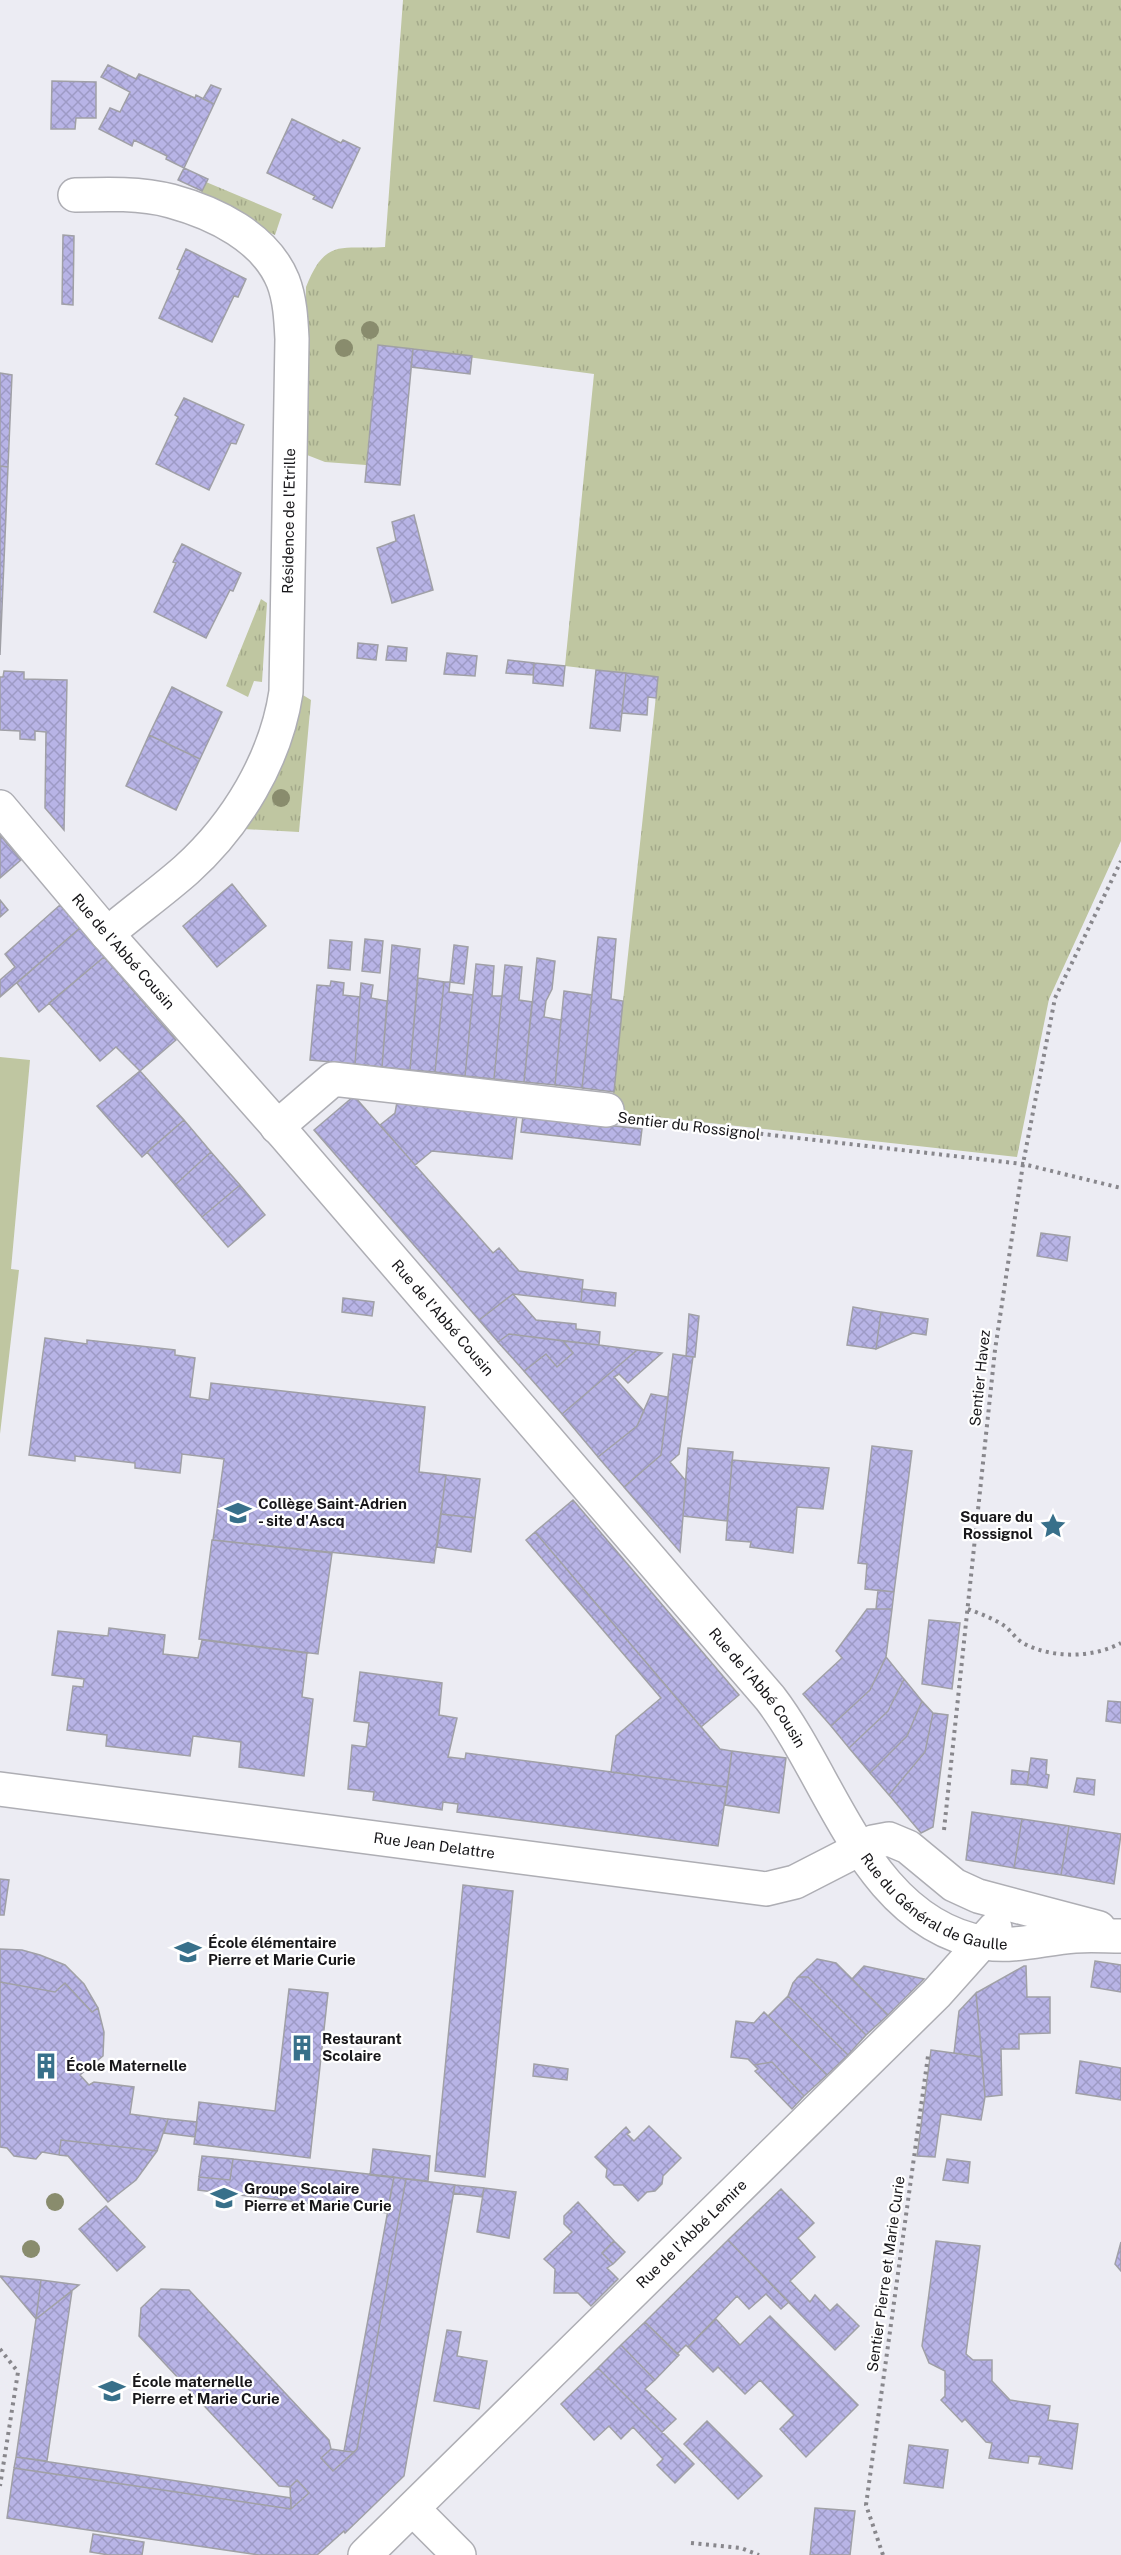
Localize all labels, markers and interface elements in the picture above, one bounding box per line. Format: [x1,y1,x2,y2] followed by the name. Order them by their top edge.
[279,448,298,594] street label: Résidence de l'Etrille
[69,890,178,1012] street label: Rue de l'Abbé Cousin
[617,1108,761,1143] street label: Sentier du Rossignol
[388,1256,498,1379] street label: Rue de l'Abbé Cousin
[966,1329,993,1427] street label: Sentier Havez
[258,1495,407,1529] place label: Collège Saint-Adrien - site d'Ascq
[223,1498,253,1528] school or university icon: Collège Saint-Adrien - site d'Ascq
[960,1508,1033,1542] place label: Square du Rossignol
[1038,1511,1068,1541] place icon: Square du Rossignol
[706,1624,809,1751] street label: Rue de l'Abbé Cousin
[373,1829,496,1862] street label: Rue Jean Delattre
[858,1850,1008,1952] street label: Rue du Général de Gaulle
[208,1934,356,1968] place label: École élémentaire Pierre et Marie Curie
[173,1937,203,1967] school or university icon: École élémentaire Pierre et Marie Curie
[322,2030,402,2064] place label: Restaurant Scolaire
[287,2033,317,2063] building icon: Restaurant Scolaire
[31,2051,61,2081] building icon: École Maternelle
[66,2057,187,2074] place label: École Maternelle
[863,2175,908,2373] street label: Sentier Pierre et Marie Curie
[633,2176,750,2292] street label: Rue de l'Abbé Lemire
[244,2180,392,2214] place label: Groupe Scolaire Pierre et Marie Curie
[209,2183,239,2213] school or university icon: Groupe Scolaire Pierre et Marie Curie
[132,2373,280,2407] place label: École maternelle Pierre et Marie Curie
[97,2376,127,2406] school or university icon: École maternelle Pierre et Marie Curie

